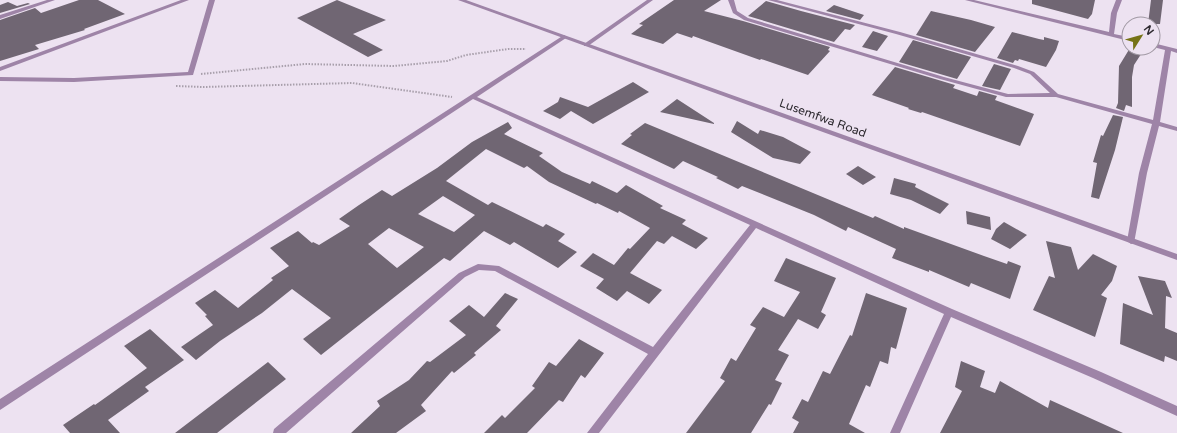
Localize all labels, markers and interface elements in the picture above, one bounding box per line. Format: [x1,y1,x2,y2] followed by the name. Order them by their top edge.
[1121,16,1161,56] north arrow
[1141,23,1156,38] text: N
[778,96,868,140] street label: Lusemfwa Road

